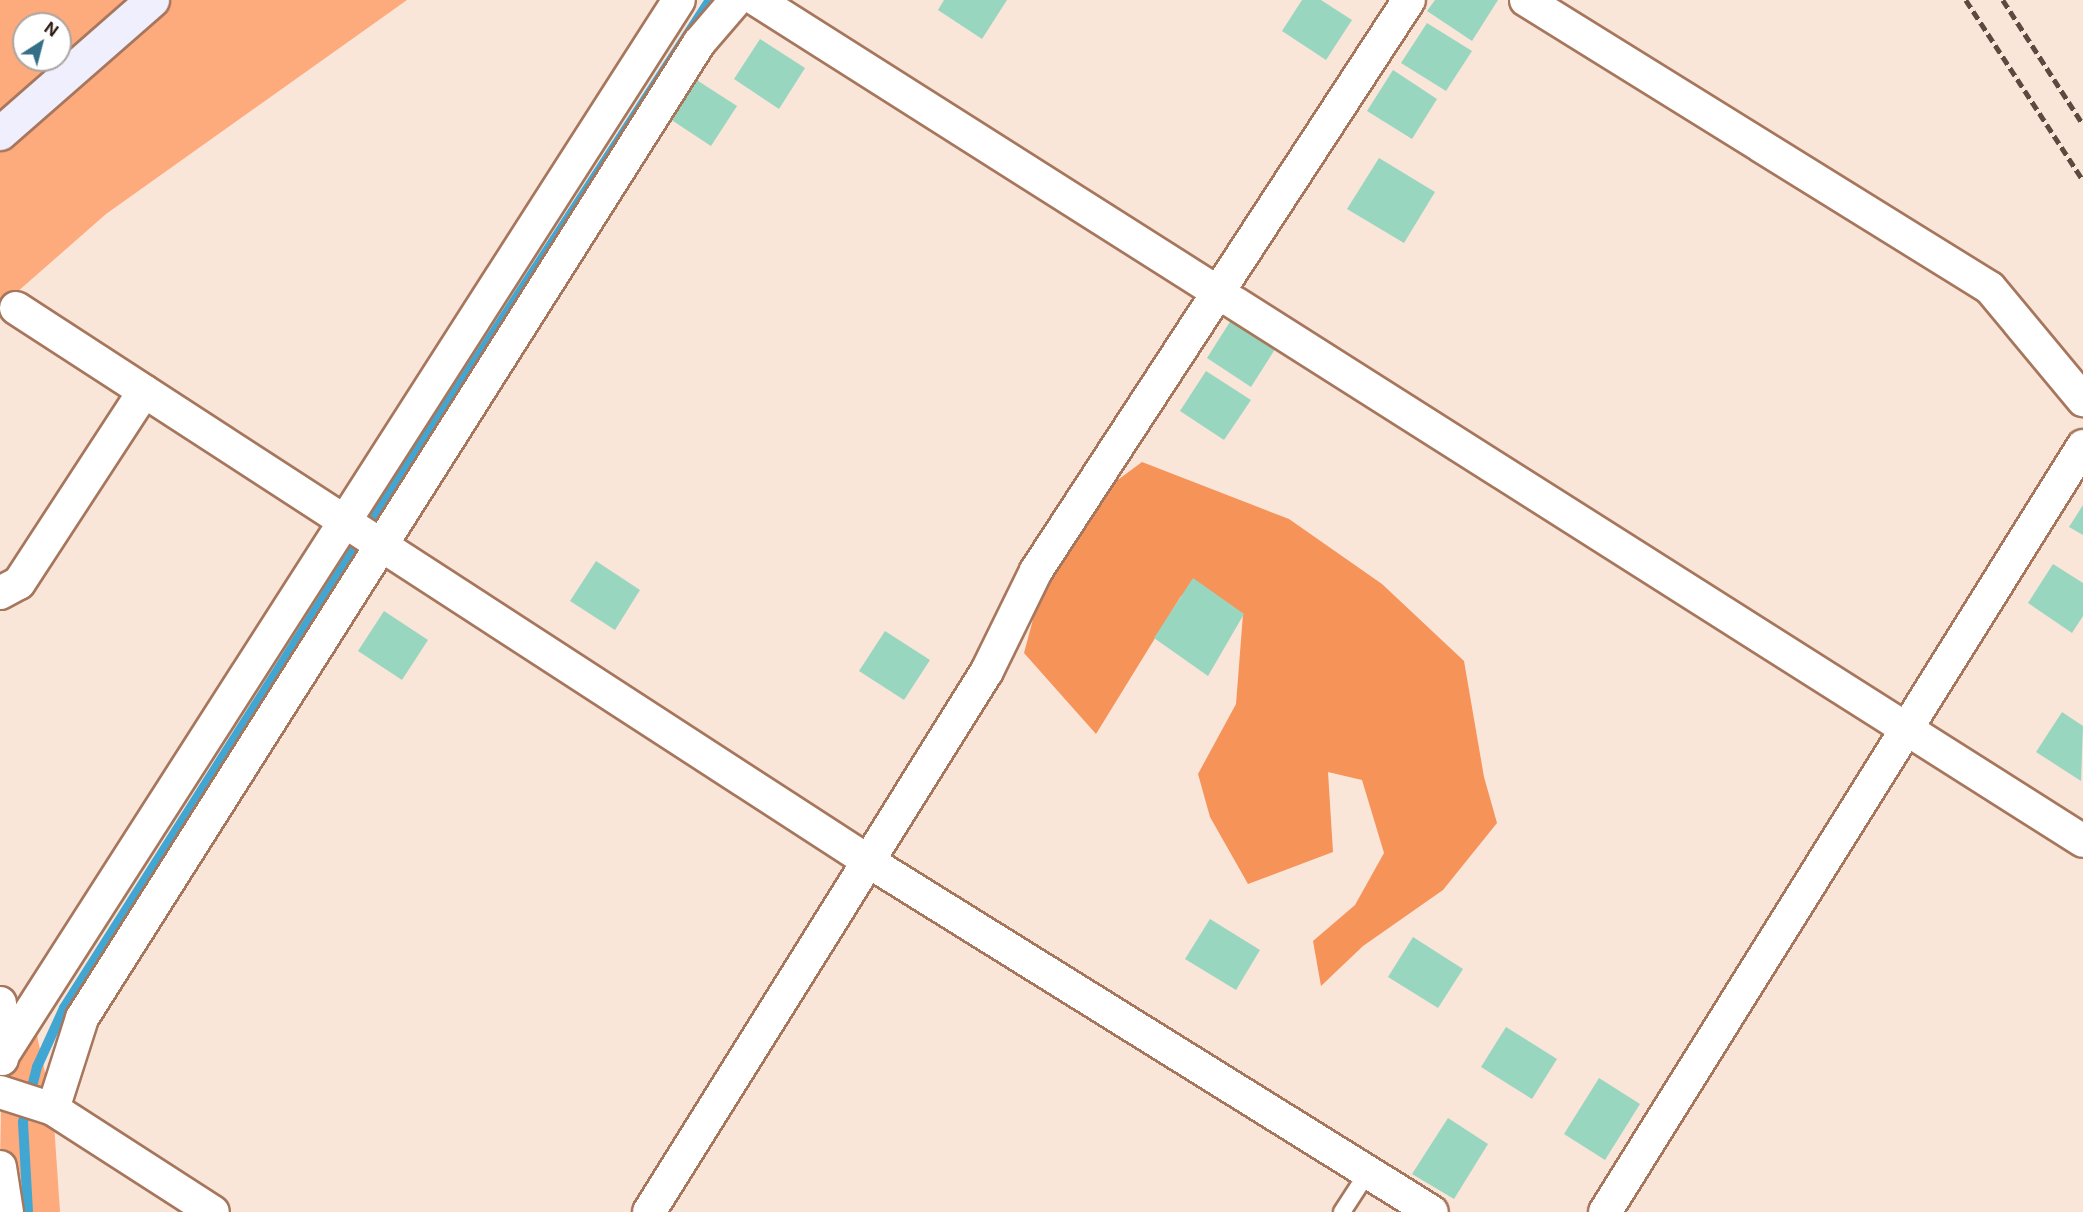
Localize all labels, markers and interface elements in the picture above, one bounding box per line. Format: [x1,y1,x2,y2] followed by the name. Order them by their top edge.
[12,12,72,72] north arrow
[41,17,62,41] text: N

